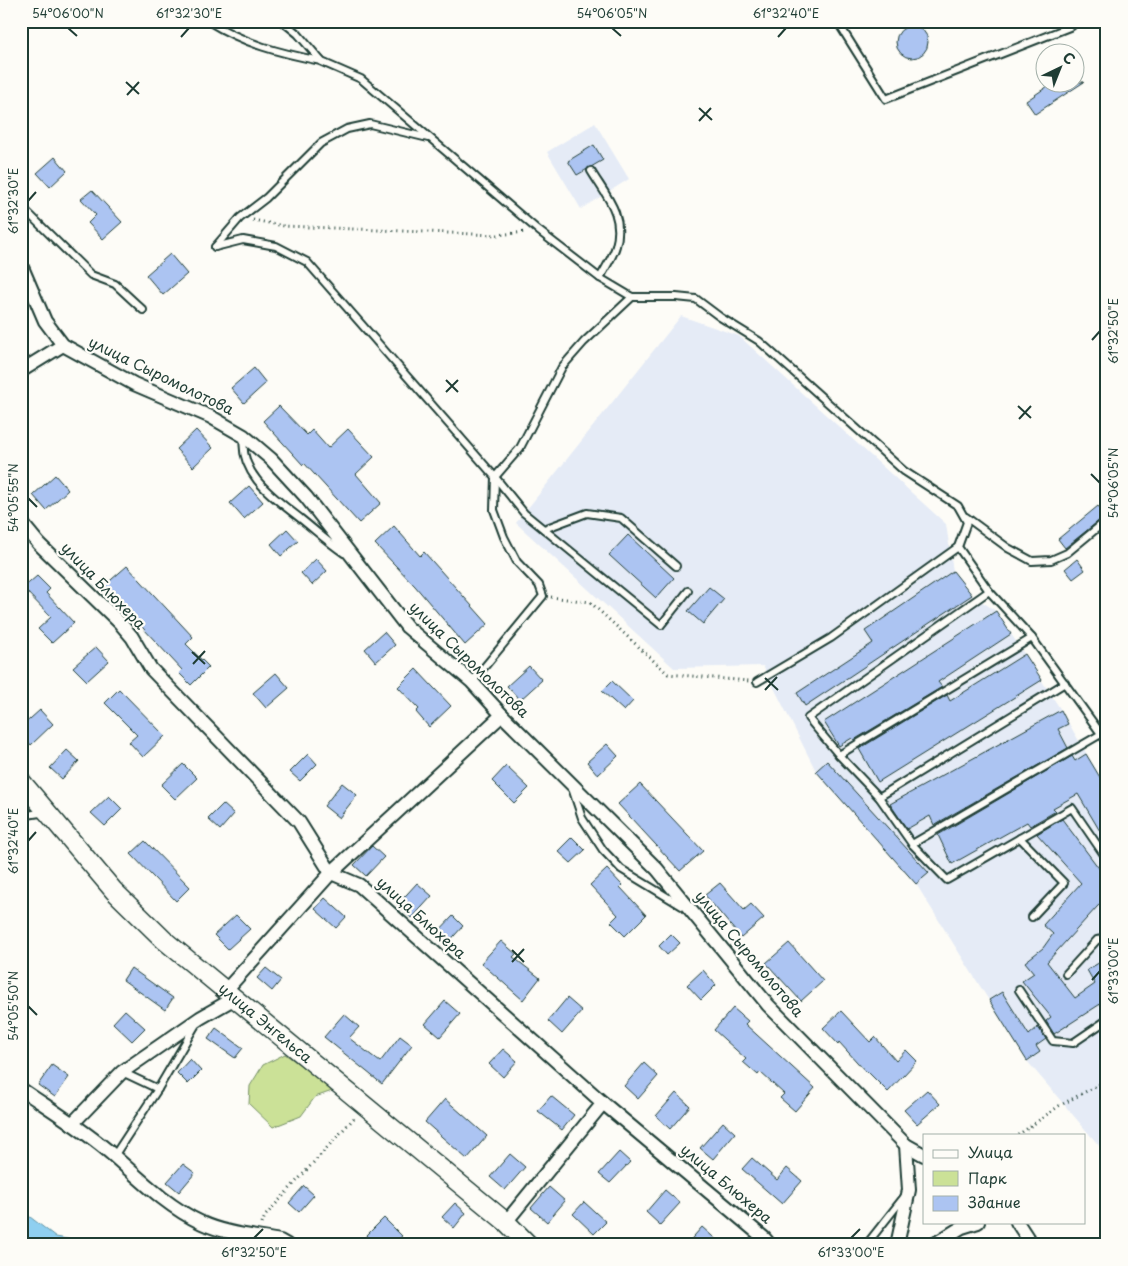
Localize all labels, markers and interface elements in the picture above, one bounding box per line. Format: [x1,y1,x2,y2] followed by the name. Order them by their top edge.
[32,4,104,22] text: 54°06'00"N
[156,4,222,22] text: 61°32'30"E
[577,4,647,22] text: 54°06'05"N
[753,4,819,22] text: 61°32'40"E
[1036,42,1086,92] north arrow
[1058,47,1080,69] text: С
[4,168,22,234] text: 61°32'30"E
[1104,298,1122,364] text: 61°32'50"E
[85,329,239,420] street label: улица Сыромолотова
[1104,448,1122,518] text: 54°06'05"N
[4,463,22,533] text: 54°05'55"N
[56,536,152,634] street label: улица Блюхера
[405,595,536,723] street label: улица Сыромолотова
[4,808,22,874] text: 61°32'40"E
[372,870,472,964] street label: улица Блюхера
[690,885,811,1022] street label: улица Сыромолотова
[1104,938,1122,1004] text: 61°33'00"E
[4,971,22,1041] text: 54°05'50"N
[214,976,318,1068] street label: улица Энгельса
[923,1134,1086,1224] legend
[676,1137,778,1229] street label: улица Блюхера
[968,1140,1013,1163] text: Улица
[968,1166,1007,1189] text: Парк
[968,1190,1021,1213] text: Здание
[221,1243,287,1261] text: 61°32'50"E
[818,1243,884,1261] text: 61°33'00"E

